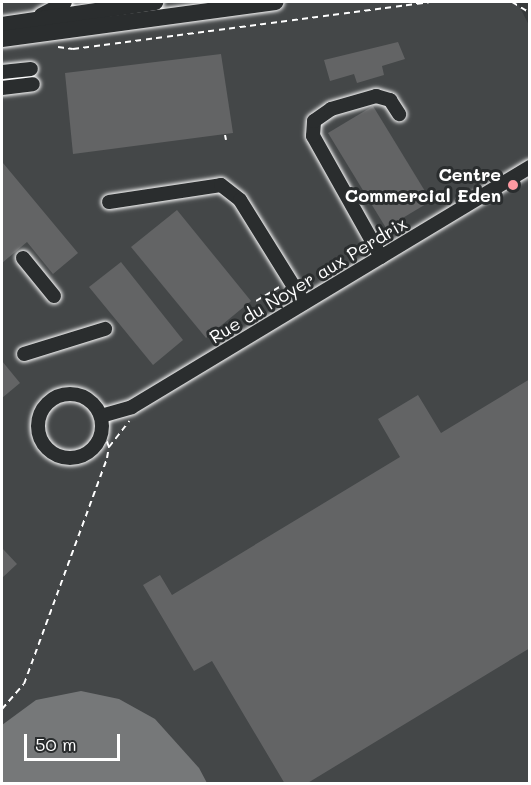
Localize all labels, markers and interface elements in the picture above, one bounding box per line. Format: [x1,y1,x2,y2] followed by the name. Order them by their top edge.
[345,164,501,207] place label: Centre Commercial Eden
[506,178,520,192] marker: Centre Commercial Eden
[205,212,411,348] street label: Rue du Noyer aux Perdrix
[27,722,123,760] scale bar
[35,732,77,756] text: 50 m

